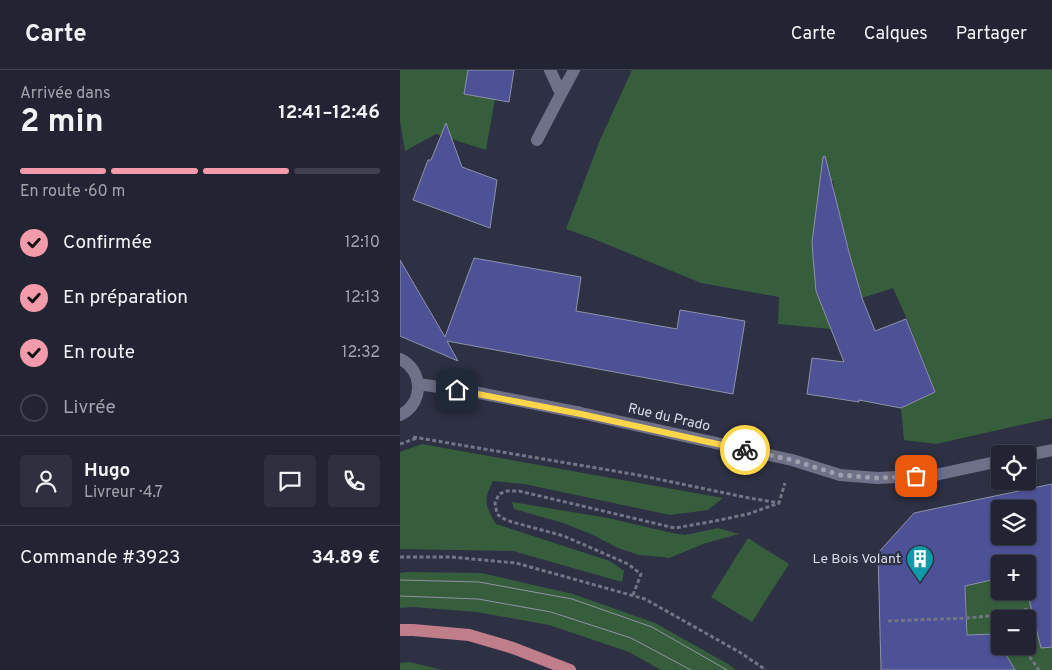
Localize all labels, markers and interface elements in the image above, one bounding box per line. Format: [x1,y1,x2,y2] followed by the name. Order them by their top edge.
[25,20,87,50] text: Carte
[791,23,836,46] text: Carte
[864,23,928,46] text: Calques
[956,23,1027,46] text: Partager
[20,84,110,104] text: Arrivée dans
[278,101,380,125] text: 12:41–12:46
[20,103,104,143] text: 2 min
[20,182,125,202] text: En route · 60 m
[20,229,48,257] icon: check
[63,231,152,255] text: Confirmée
[344,233,380,253] text: 12:10
[20,284,48,312] icon: check
[63,286,188,310] text: En préparation
[345,288,380,308] text: 12:13
[20,339,48,367] icon: check
[63,341,135,365] text: En route
[342,343,380,363] text: 12:32
[436,369,478,411] pin
[443,376,471,404] icon: home
[63,396,116,420] text: Livrée
[626,400,712,436] street label: Rue du Prado
[720,425,770,475] courier
[731,436,759,464] icon: bike
[991,445,1036,655] map controls
[991,445,1036,490] button: locate
[20,455,72,507] button: person
[264,455,316,507] button: chat
[328,455,380,507] button: phone
[895,455,937,497] pin
[84,459,130,483] text: Hugo
[902,462,930,490] icon: bag
[84,483,163,503] text: Livreur · 4.7
[991,500,1036,545] button: layers
[905,544,935,583] building icon: Le Bois Volant
[20,546,180,570] text: Commande #3923
[311,546,380,570] text: 34.89 €
[813,551,901,568] place label: Le Bois Volant
[991,555,1036,600] button: +
[991,610,1036,655] button: −

